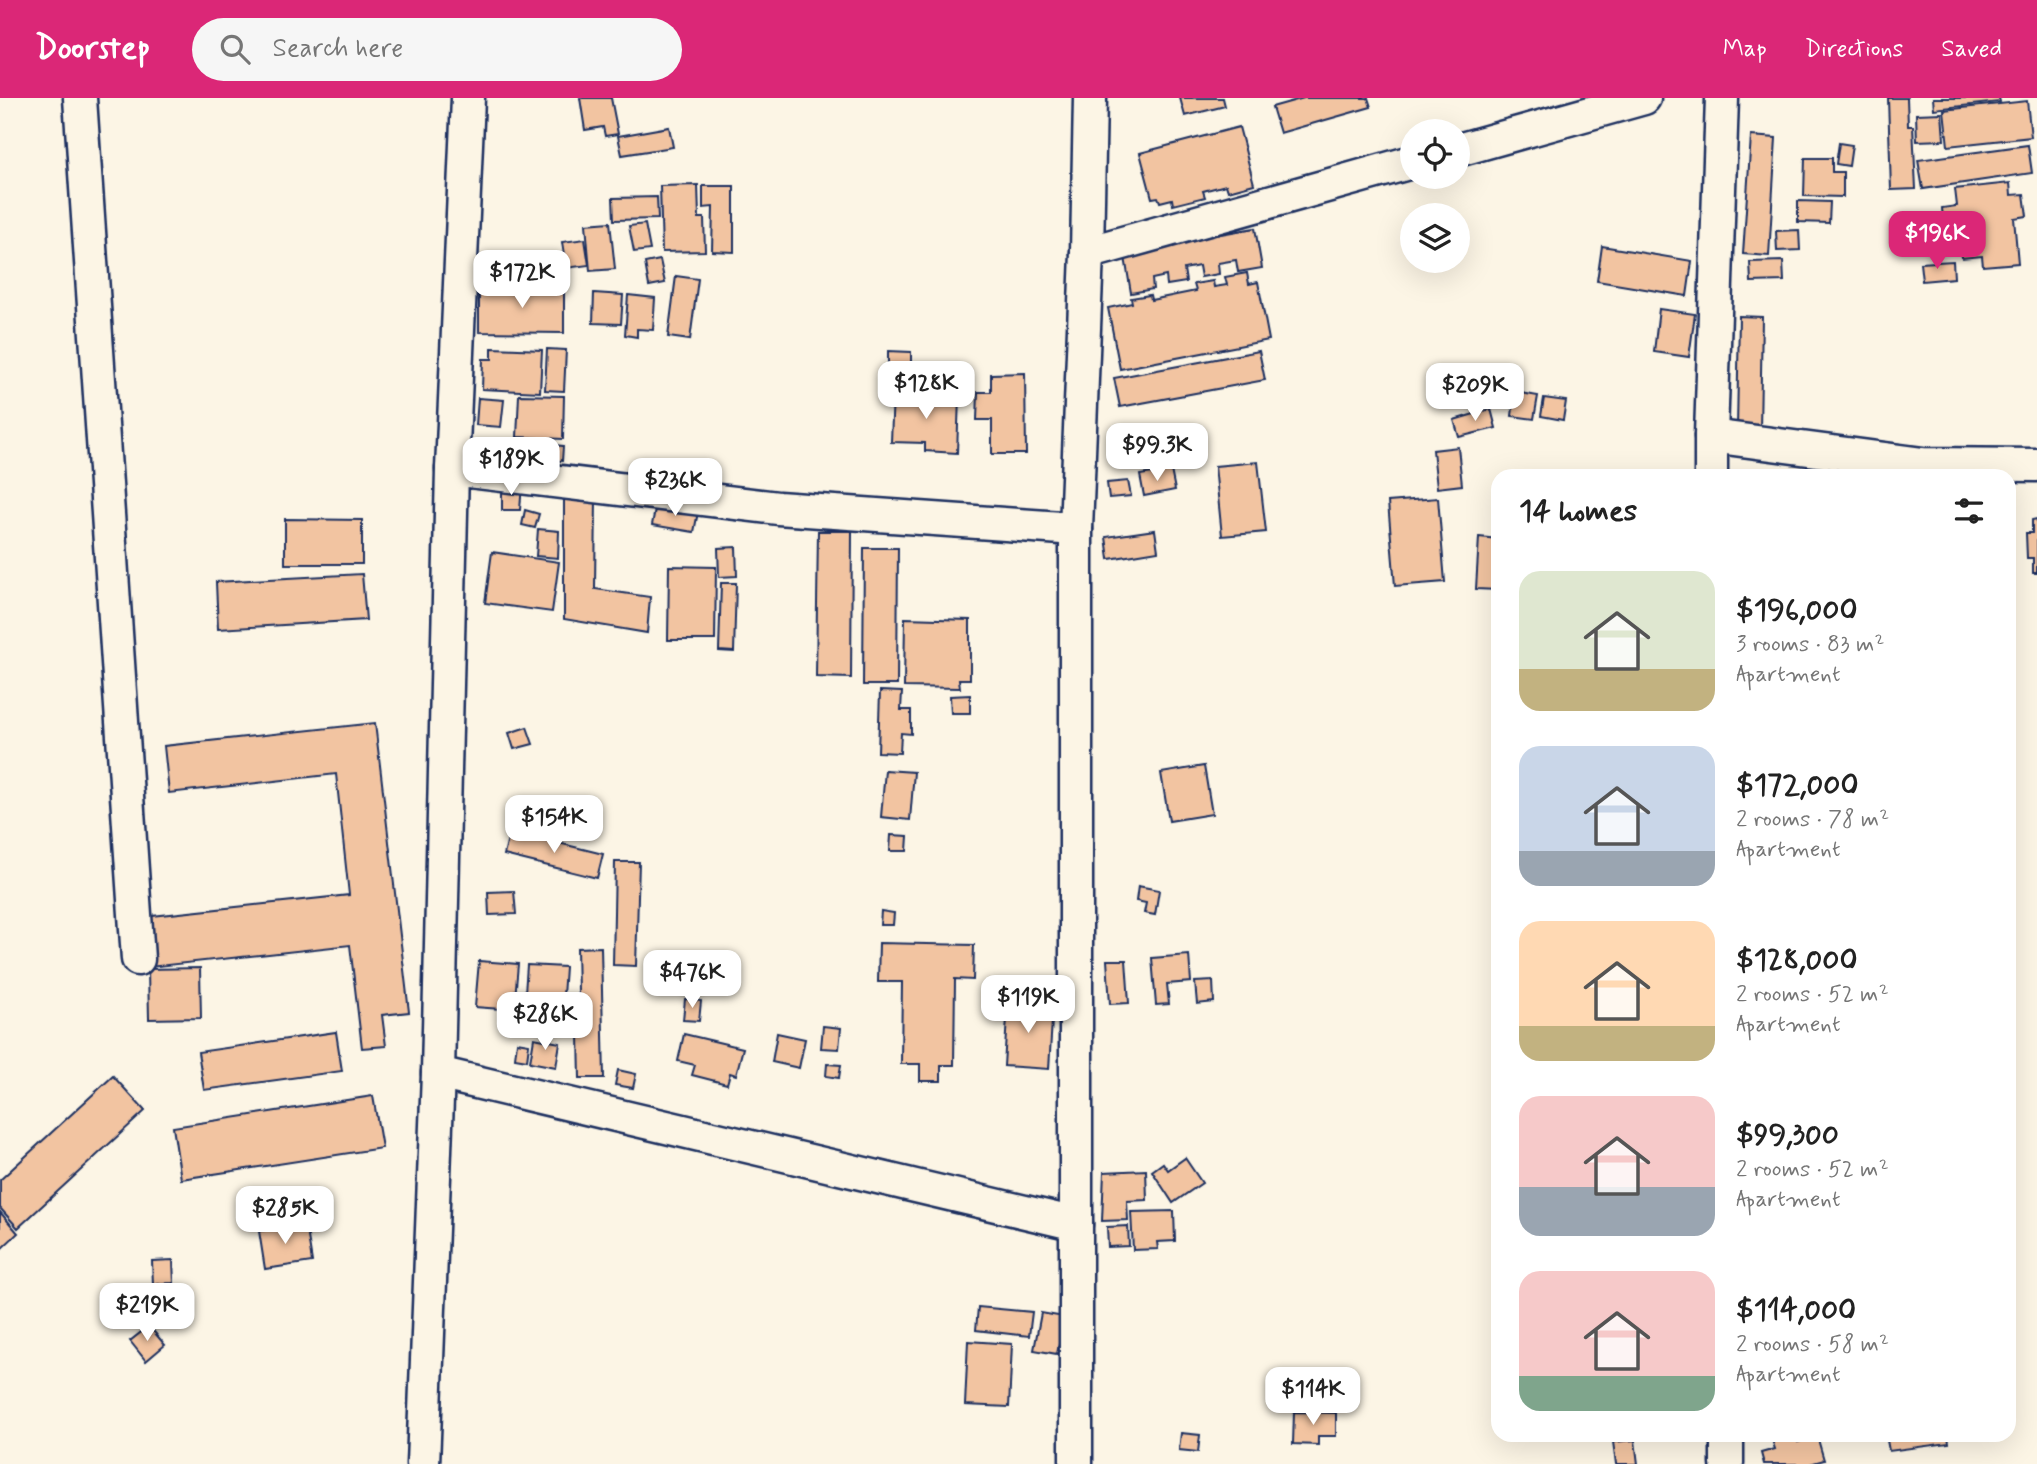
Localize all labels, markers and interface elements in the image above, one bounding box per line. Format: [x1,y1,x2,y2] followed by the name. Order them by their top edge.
[192,18,682,81] search box
[35,27,150,71] text: Doorstep
[216,30,254,68] icon: search
[272,32,403,66] text: Search here
[1723,34,1767,65] text: Map
[1805,34,1903,65] text: Directions
[1941,34,2002,65] text: Saved
[1400,119,1470,273] map controls
[1400,119,1470,189] button: locate
[1400,203,1470,273] button: layers
[1888,212,1986,271] pin: $196K
[1905,219,1969,249] text: $196K
[473,250,571,310] pin: $172K
[489,258,555,288] text: $172K
[877,362,975,421] pin: $128K
[1426,364,1524,423] pin: $209K
[894,369,958,399] text: $128K
[1442,371,1508,401] text: $209K
[1100,424,1214,483] pin: $99.3K
[1122,431,1192,461] text: $99.3K
[462,438,560,497] pin: $189K
[479,445,543,475] text: $189K
[626,458,724,518] pin: $236K
[644,466,706,496] text: $236K
[1519,492,1637,531] text: 14 homes
[1950,492,1988,530] icon: filters
[1736,591,1858,630] text: $196,000
[1575,599,1659,683] icon: home
[1736,630,1884,660] text: 3 rooms · 83 m²
[1736,660,1841,690] text: Apartment
[1736,766,1859,805] text: $172,000
[1575,774,1659,858] icon: home
[505,796,603,855] pin: $154K
[521,803,587,833] text: $154K
[1736,805,1889,835] text: 2 rooms · 78 m²
[1736,835,1841,865] text: Apartment
[1736,941,1858,980] text: $128,000
[1575,949,1659,1033] icon: home
[643,950,741,1010] pin: $476K
[659,958,725,988] text: $476K
[979,976,1077,1035] pin: $119K
[1736,980,1889,1010] text: 2 rooms · 52 m²
[997,983,1059,1013] text: $119K
[496,992,594,1052] pin: $286K
[513,1000,577,1030] text: $286K
[1736,1010,1841,1040] text: Apartment
[1736,1116,1839,1155] text: $99,300
[1575,1124,1659,1208] icon: home
[1736,1155,1889,1185] text: 2 rooms · 52 m²
[1736,1185,1841,1215] text: Apartment
[236,1186,334,1246] pin: $285K
[252,1194,318,1224] text: $285K
[98,1284,196,1343] pin: $219K
[115,1291,179,1321] text: $219K
[1736,1291,1856,1330] text: $114,000
[1575,1299,1659,1383] icon: home
[1736,1330,1889,1360] text: 2 rooms · 58 m²
[1736,1360,1841,1390] text: Apartment
[1264,1368,1362,1427] pin: $114K
[1281,1375,1345,1405] text: $114K

